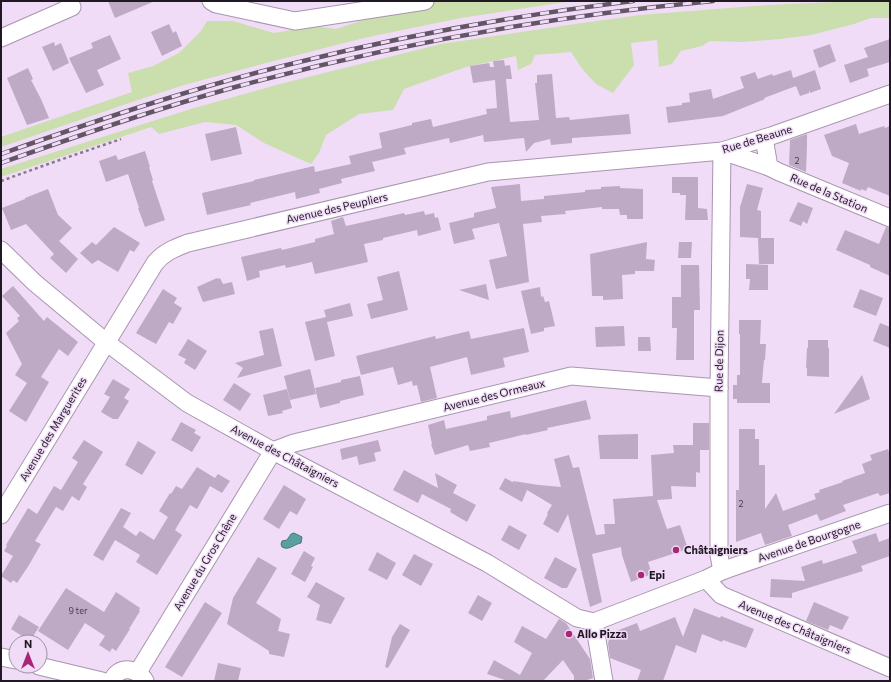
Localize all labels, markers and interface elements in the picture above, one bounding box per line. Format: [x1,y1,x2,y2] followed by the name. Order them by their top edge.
[720,122,794,155] street label: Rue de Beaune
[795,155,800,166] house number: 2
[788,170,870,215] street label: Rue de la Station
[285,189,389,226] street label: Avenue des Peupliers
[711,330,726,392] street label: Rue de Dijon
[16,374,89,483] street label: Avenue des Marguerites
[442,376,546,413] street label: Avenue des Ormeaux
[229,421,342,490] street label: Avenue des Châtaigniers
[739,498,744,509] house number: 2
[170,511,239,613] street label: Avenue du Gros Chêne
[756,517,862,564] street label: Avenue de Bourgogne
[684,543,748,556] place label: Châtaigniers
[671,545,681,555] marker: Châtaigniers
[649,568,665,581] place label: Epi
[636,570,646,580] marker: Epi
[737,597,853,656] street label: Avenue des Châtaigniers
[68,605,88,616] house number: 9 ter
[577,627,627,640] place label: Allo Pizza
[564,629,574,639] marker: Allo Pizza
[8,634,48,674] north arrow
[24,637,32,650] text: N

